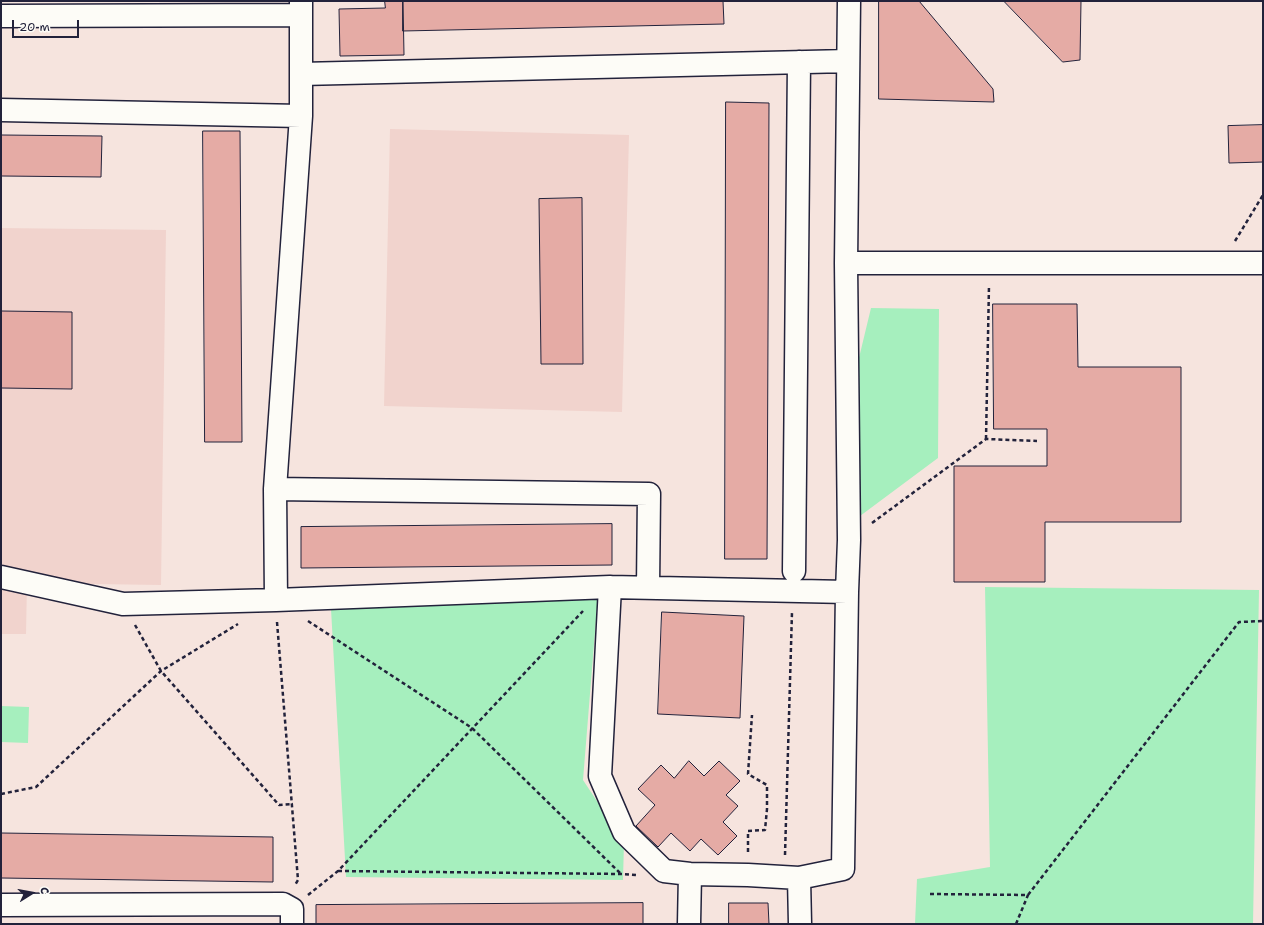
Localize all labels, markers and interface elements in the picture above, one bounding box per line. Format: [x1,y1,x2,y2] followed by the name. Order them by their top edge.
[14,12,81,38] scale bar
[19,19,50,35] text: 20 m
[12,873,52,913] north arrow
[36,886,52,895] text: С

